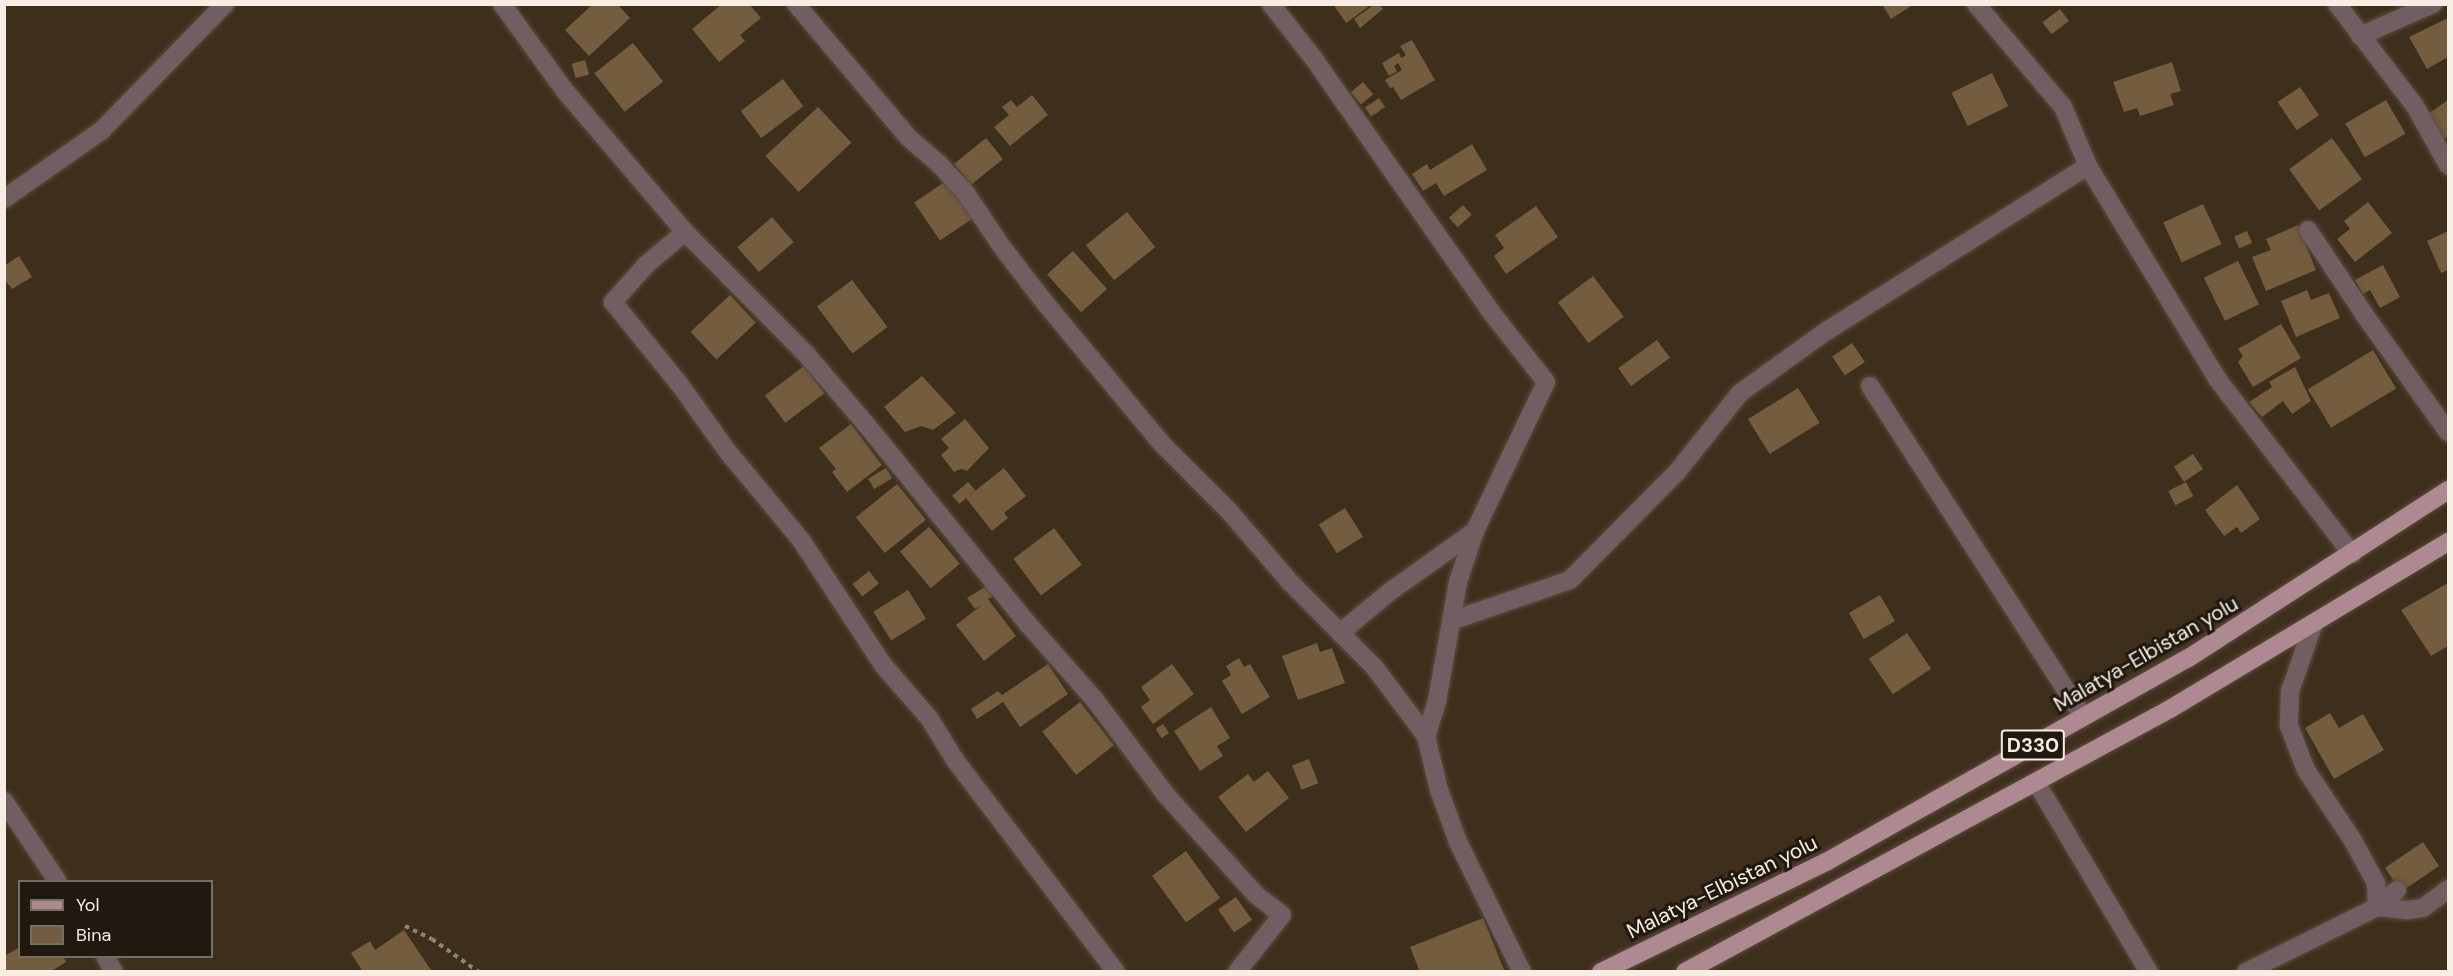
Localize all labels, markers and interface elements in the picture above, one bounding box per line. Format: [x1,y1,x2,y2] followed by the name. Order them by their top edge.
[2049,591,2243,717] street label: Malatya-Elbistan yolu
[2000,728,2066,762] road number: D330
[1623,830,1821,944] street label: Malatya-Elbistan yolu
[18,880,213,958] legend
[76,893,100,917] text: Yol
[76,923,111,947] text: Bina

